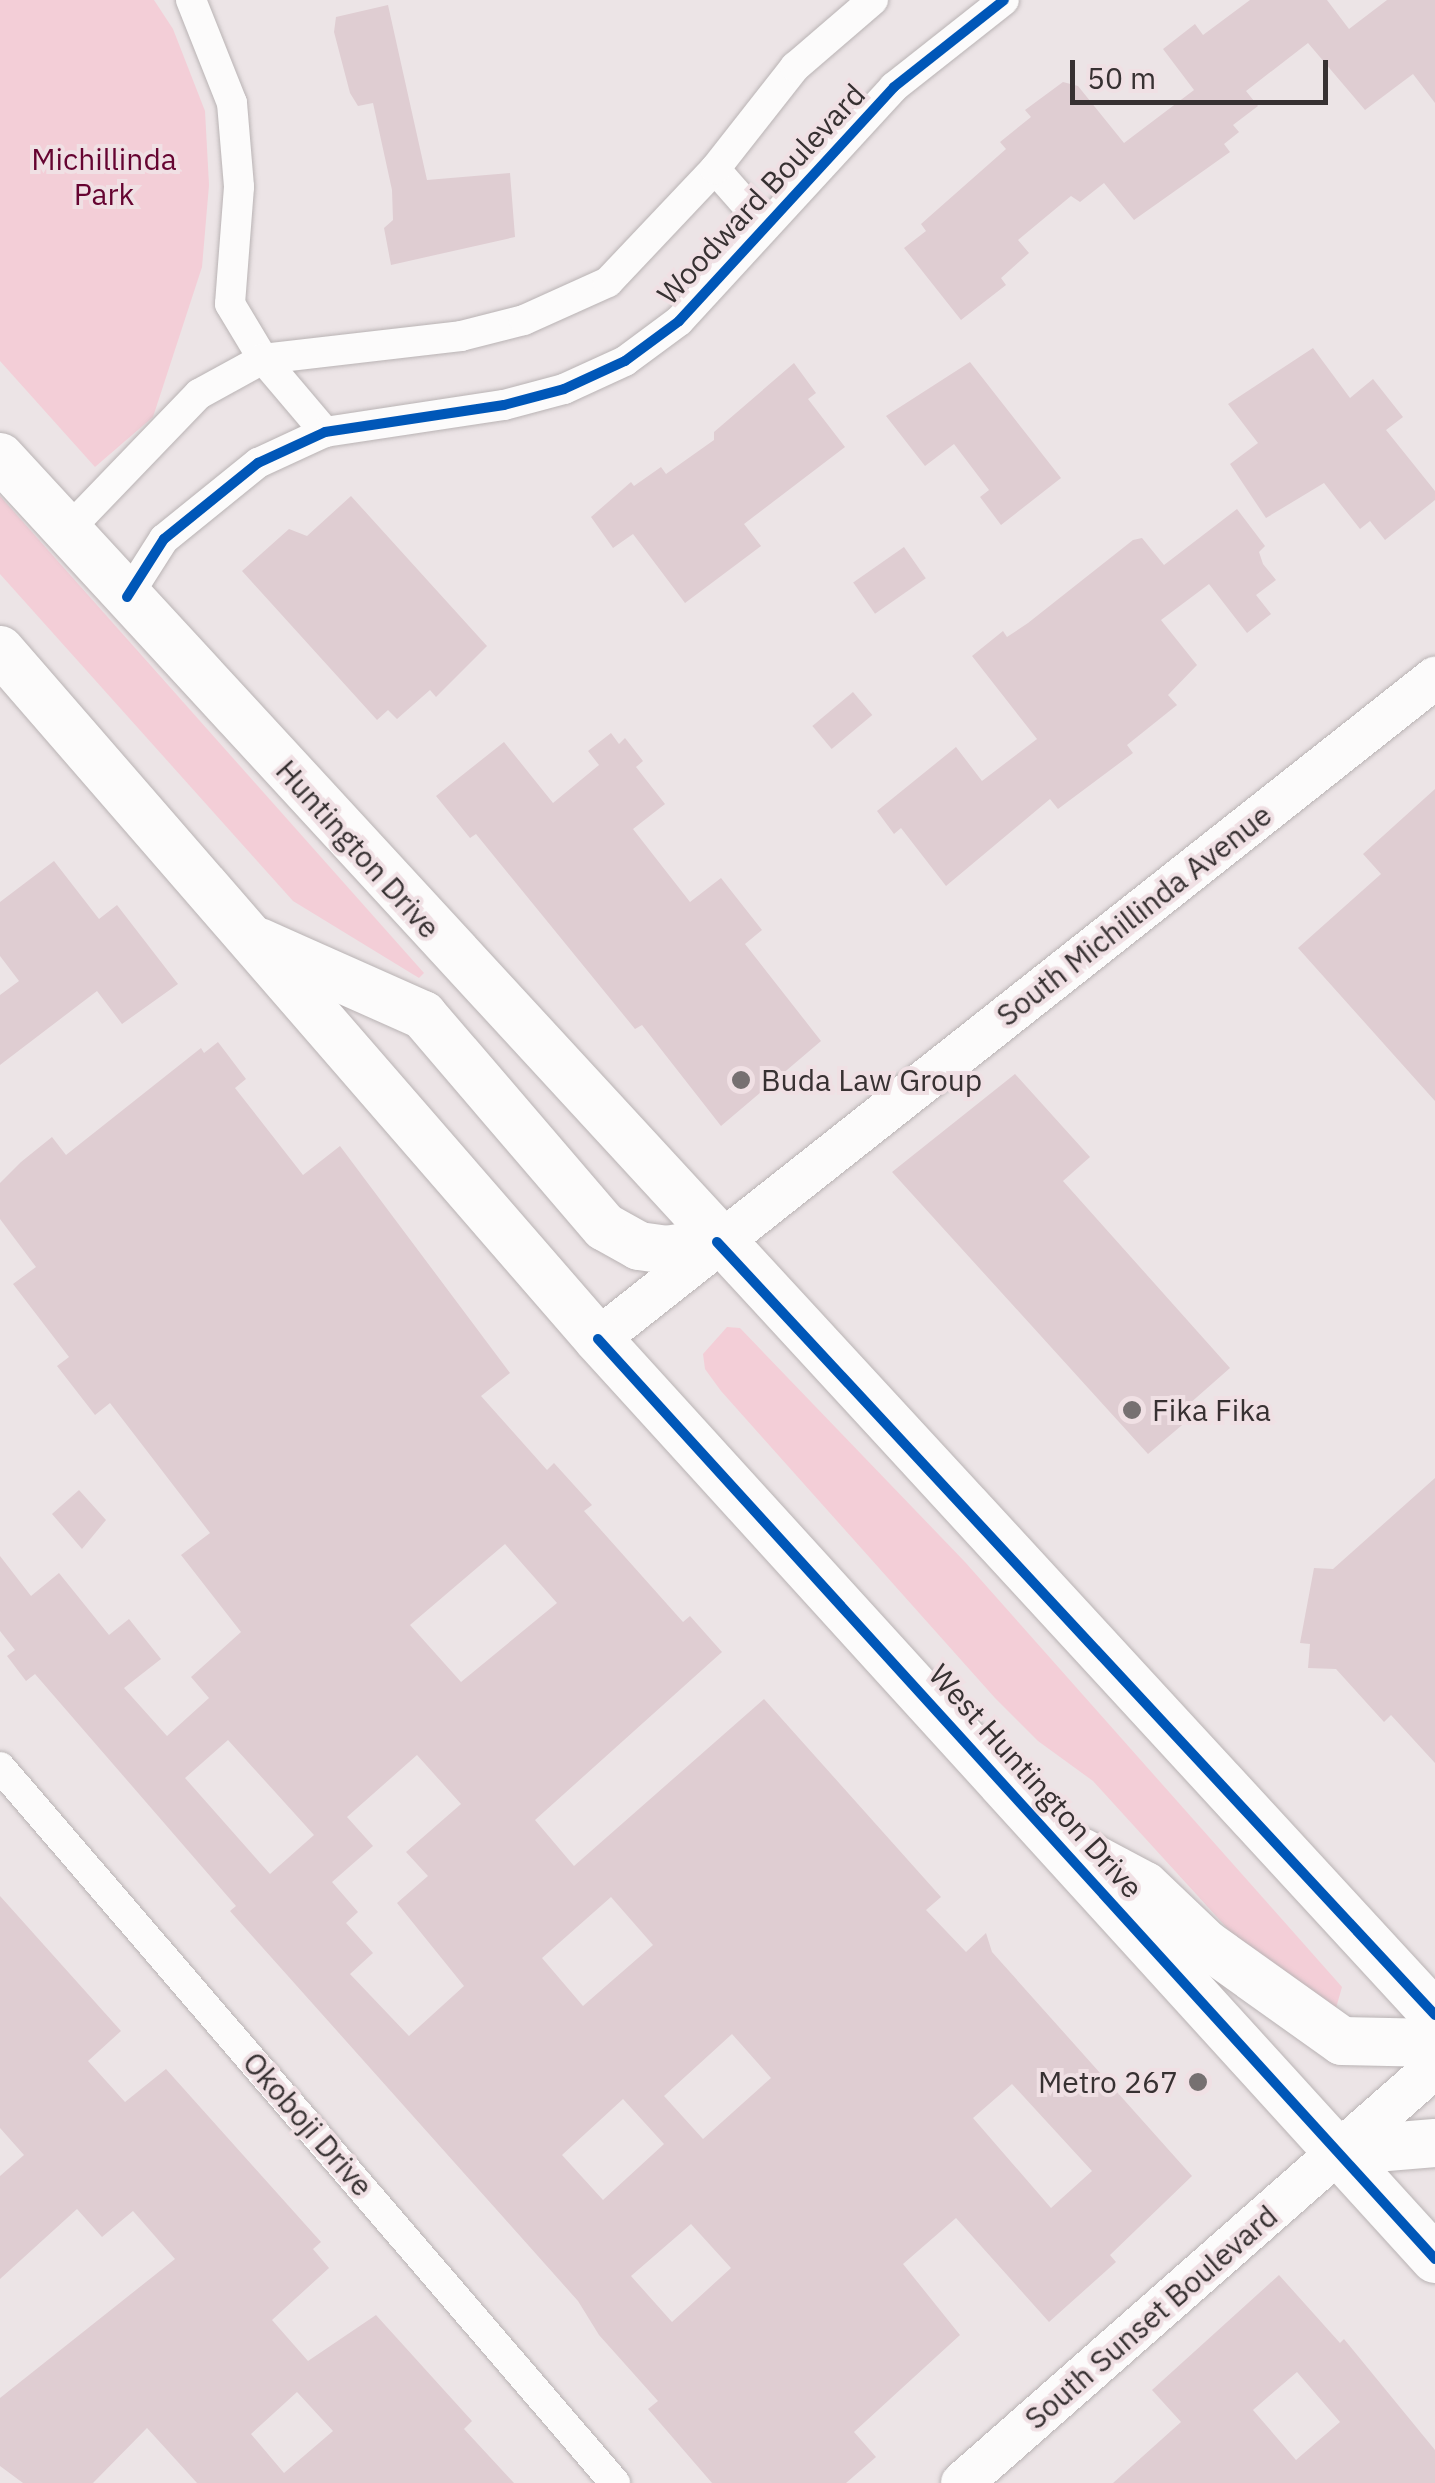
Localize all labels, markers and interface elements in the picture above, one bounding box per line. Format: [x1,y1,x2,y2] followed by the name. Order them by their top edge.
[1075,40,1332,102] scale bar
[1087,58,1156,97] text: 50 m
[650,76,872,312] street label: Woodward Boulevard
[31,141,177,212] park label: Michillinda Park
[269,753,447,945] street label: Huntington Drive
[989,797,1279,1033] street label: South Michillinda Avenue
[761,1062,982,1098] place label: Buda Law Group
[730,1069,752,1091] marker: Buda Law Group
[1152,1392,1271,1428] place label: Fika Fika
[1121,1399,1143,1421] marker: Fika Fika
[922,1657,1150,1905] street label: West Huntington Drive
[236,2045,380,2203] street label: Okoboji Drive
[1038,2064,1178,2100] place label: Metro 267
[1187,2071,1209,2093] marker: Metro 267
[1017,2198,1285,2436] street label: South Sunset Boulevard

